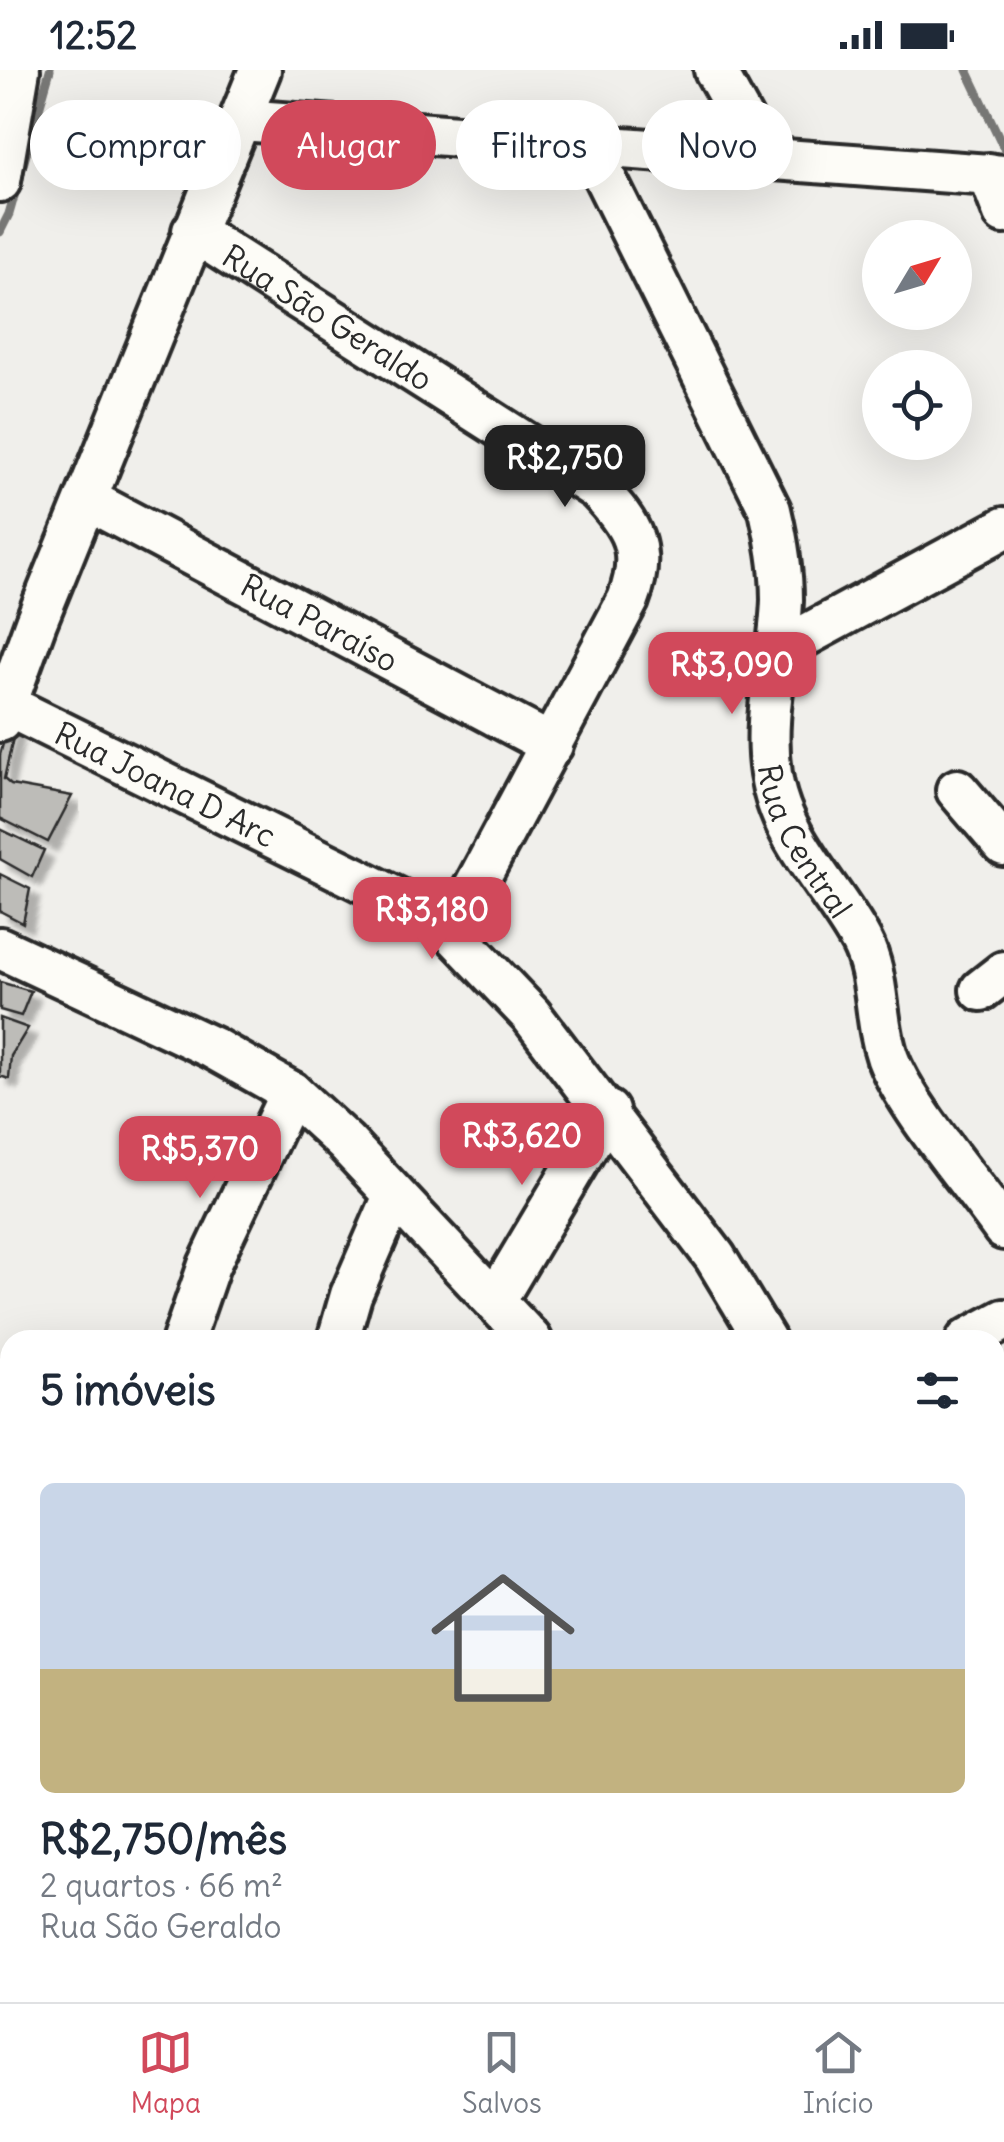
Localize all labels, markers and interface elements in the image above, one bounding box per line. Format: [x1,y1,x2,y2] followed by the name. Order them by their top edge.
[50,12,137,59] text: 12:52
[30,100,241,190] chip: Comprar
[261,100,436,190] chip: Alugar
[456,100,622,190] chip: Filtros
[642,100,793,190] chip: Novo
[862,220,972,330] north arrow
[862,220,972,460] map controls
[215,235,441,399] street label: Rua São Geraldo
[862,350,972,460] button: locate
[473,425,657,510] pin: R$2,750
[506,437,624,478] text: R$2,750
[234,564,405,681] street label: Rua Paraíso
[640,632,824,717] pin: R$3,090
[670,644,794,685] text: R$3,090
[48,712,283,856] street label: Rua Joana D Arc
[749,761,861,925] street label: Rua Central
[340,877,524,962] pin: R$3,180
[375,889,489,930] text: R$3,180
[430,1103,614,1188] pin: R$3,620
[462,1115,582,1156] text: R$3,620
[108,1116,292,1201] pin: R$5,370
[141,1128,259,1169] text: R$5,370
[910,1363,965,1418] icon: filters
[40,1364,216,1416] text: 5 imóveis
[413,1548,593,1728] icon: home
[40,1813,287,1865] text: R$2,750/mês
[40,1865,283,1906] text: 2 quartos · 66 m²
[40,1906,281,1947] text: Rua São Geraldo
[130,2025,201,2121] tab: Mapa
[462,2025,542,2121] tab: Salvos
[803,2025,873,2121] tab: Início

